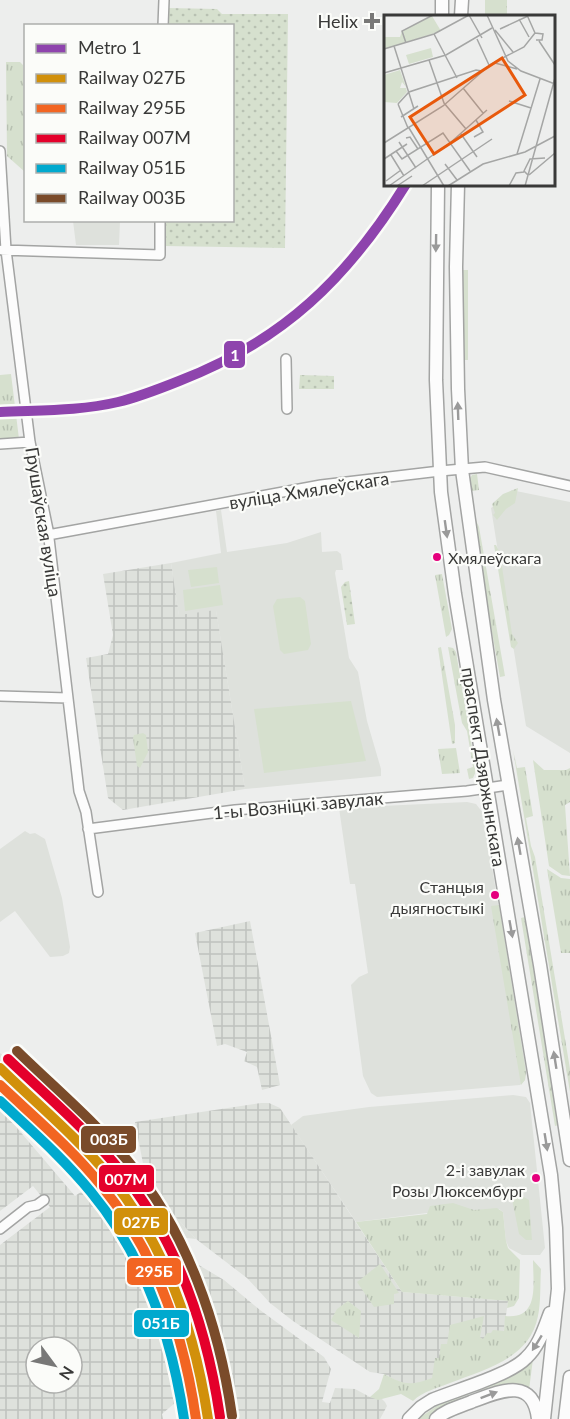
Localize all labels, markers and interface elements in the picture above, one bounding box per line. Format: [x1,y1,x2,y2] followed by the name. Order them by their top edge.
[317,10,358,32] place label: Helix
[363,12,381,30] marker: Helix
[384,15,555,186] inset map
[24,24,234,222] legend
[78,36,142,58] text: Metro 1
[78,66,185,88] text: Railway 027Б
[78,96,185,118] text: Railway 295Б
[78,126,191,148] text: Railway 007М
[78,156,185,178] text: Railway 051Б
[78,186,185,208] text: Railway 003Б
[431,233,441,252] one-way arrow
[223,340,246,369] line badge: 1
[230,345,240,364] text: 1
[454,402,463,421] one-way arrow
[21,445,67,599] street label: Грушаўская вуліца
[228,467,390,513] street label: вуліца Хмялеўскага
[441,519,450,538] one-way arrow
[448,548,541,567] place label: Хмялеўскага
[431,551,443,563] marker: Хмялеўскага
[457,666,511,868] street label: праспект Дзяржынскага
[494,717,503,736] one-way arrow
[212,787,385,823] street label: 1-ы Возніцкі завулак
[514,836,523,855] one-way arrow
[391,877,484,917] place label: Станцыя дыягностыкі
[489,889,501,901] marker: Станцыя дыягностыкі
[507,920,516,939] one-way arrow
[550,1051,559,1070] one-way arrow
[80,1125,137,1154] line badge: 003Б
[90,1129,128,1148] text: 003Б
[542,1133,551,1152] one-way arrow
[392,1160,526,1200] place label: 2-і завулак Розы Люксембург
[98,1164,155,1193] line badge: 007М
[105,1169,147,1188] text: 007М
[530,1172,542,1184] marker: 2-і завулак Розы Люксембург
[113,1207,169,1236] line badge: 027Б
[122,1212,160,1231] text: 027Б
[126,1257,182,1286] line badge: 295Б
[135,1261,173,1280] text: 295Б
[133,1309,190,1338] line badge: 051Б
[142,1313,180,1332] text: 051Б
[24,1335,84,1395] north arrow
[531,1335,542,1351] one-way arrow
[56,1363,78,1384] text: N
[480,1390,498,1400] one-way arrow

